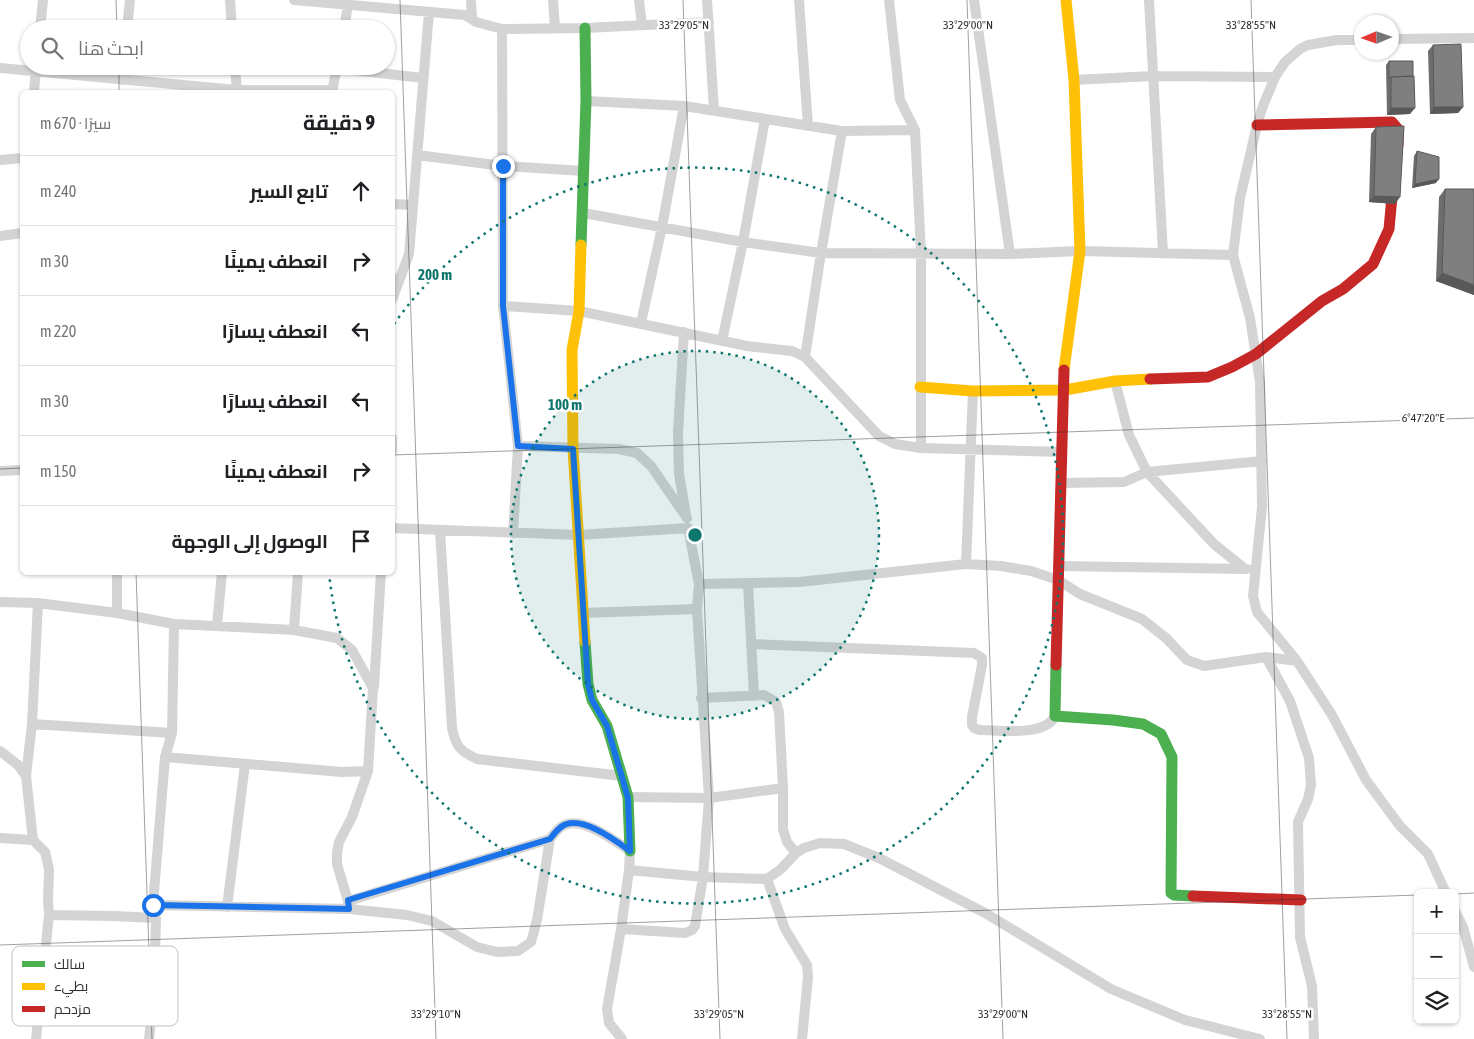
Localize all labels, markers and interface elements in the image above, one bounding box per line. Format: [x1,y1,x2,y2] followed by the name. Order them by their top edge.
[1354,15,1399,60] north arrow
[659,18,709,32] text: 33°29'05"N
[943,18,993,32] text: 33°29'00"N
[1226,18,1276,32] text: 33°28'55"N
[20,20,395,75] search box
[38,34,66,62] icon: search
[78,37,144,59] text: ابحث هنا
[303,110,375,134] text: 9 دقيقة
[40,114,111,132] text: سيرًا · 670 m
[492,155,515,178] route end
[347,177,375,205] icon: ahead
[250,180,328,202] text: تابع السير
[40,182,76,200] text: 240 m
[347,247,375,275] icon: right
[224,250,328,272] text: انعطف يمينًا
[40,252,69,270] text: 30 m
[418,266,452,283] text: 200 m
[347,317,375,345] icon: left
[222,320,328,342] text: انعطف يسارًا
[40,322,76,340] text: 220 m
[347,387,375,415] icon: left
[222,390,328,412] text: انعطف يسارًا
[40,392,69,410] text: 30 m
[548,396,582,413] text: 100 m
[1402,411,1444,425] text: 6°47'20"E
[347,457,375,485] icon: right
[224,460,328,482] text: انعطف يمينًا
[40,462,76,480] text: 150 m
[686,526,704,544] centre of rings
[347,527,375,555] icon: arrive
[171,530,328,552] text: الوصول إلى الوجهة
[1414,889,1459,1024] map controls
[1414,889,1459,934] button: +
[142,894,165,917] route start
[1414,934,1459,979] button: −
[12,946,178,1026] legend
[54,956,85,972] text: سالك
[54,978,88,998] text: بطيء
[1414,979,1459,1024] button: layers
[54,1001,91,1019] text: مزدحم
[411,1007,461,1021] text: 33°29'10"N
[694,1007,744,1021] text: 33°29'05"N
[978,1007,1028,1021] text: 33°29'00"N
[1262,1007,1312,1021] text: 33°28'55"N

